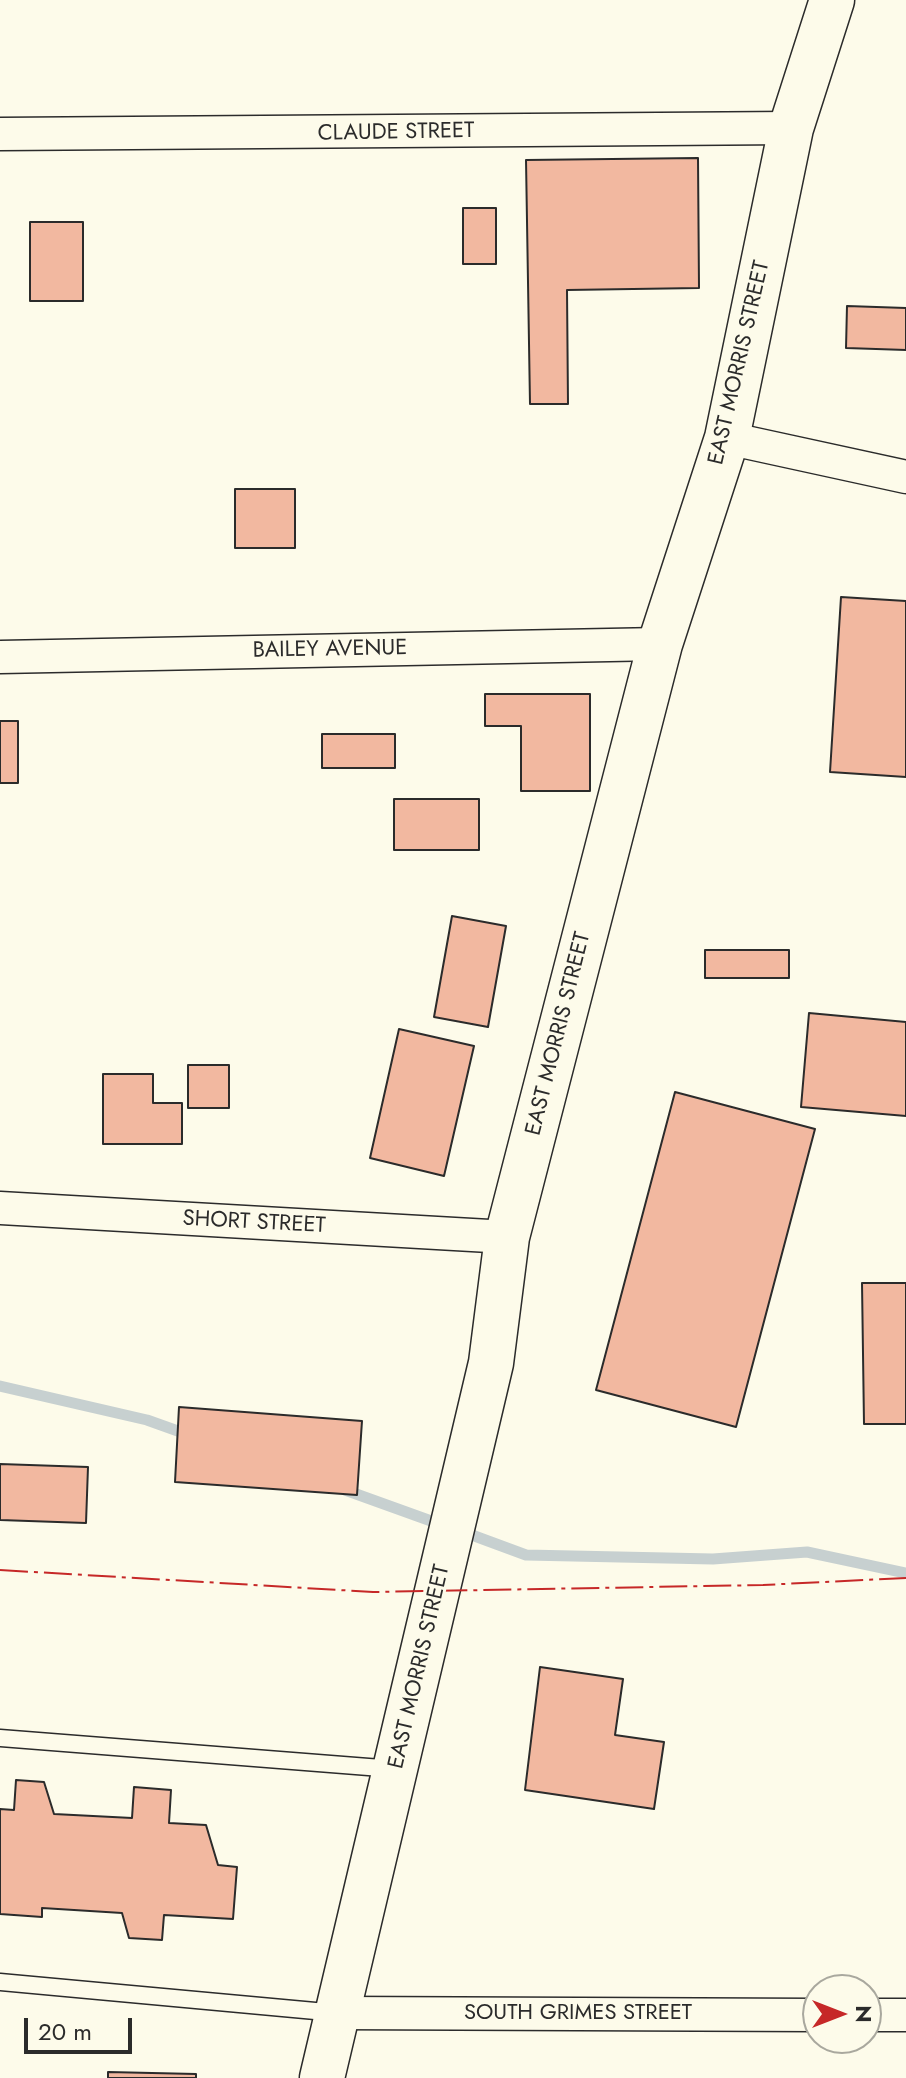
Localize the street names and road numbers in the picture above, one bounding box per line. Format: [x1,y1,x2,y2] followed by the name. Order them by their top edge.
[317,118,475,148] street label: CLAUDE STREET
[704,258,776,468] street label: EAST MORRIS STREET
[252,635,408,665] street label: BAILEY AVENUE
[521,930,597,1138] street label: EAST MORRIS STREET
[182,1206,326,1240] street label: SHORT STREET
[384,1562,456,1772] street label: EAST MORRIS STREET
[464,2001,692,2027] street label: SOUTH GRIMES STREET

